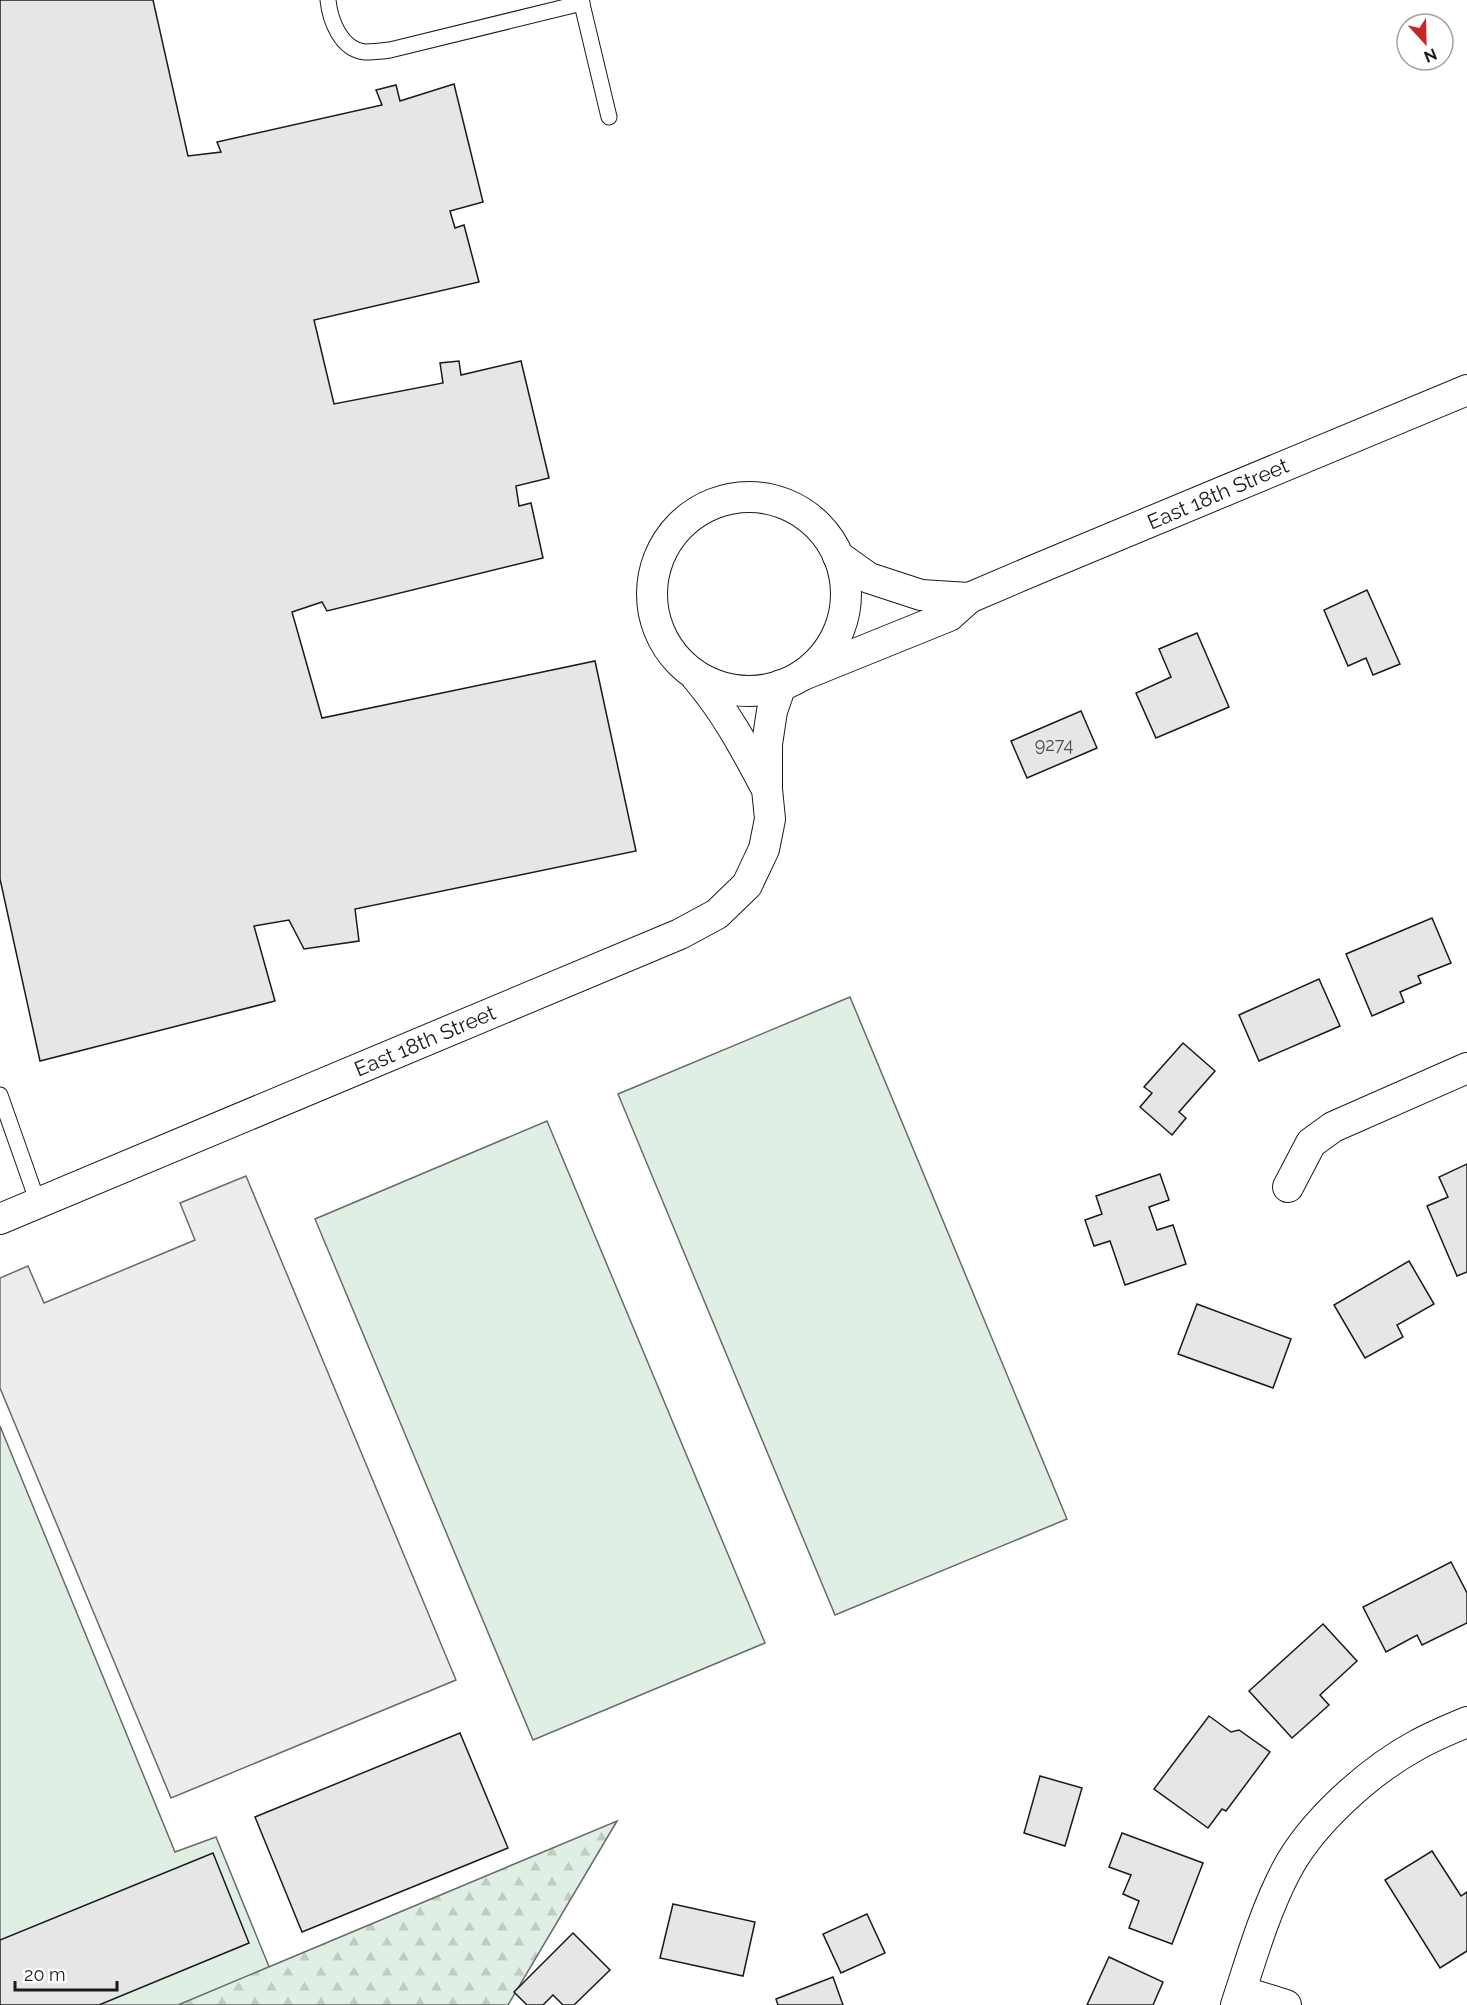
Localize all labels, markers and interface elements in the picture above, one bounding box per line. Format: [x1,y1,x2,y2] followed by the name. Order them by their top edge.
[1395,12,1455,72] north arrow
[1421,44,1440,67] text: N
[1143,453,1292,535] street label: East 18th Street
[1035,734,1073,755] house number: 9274
[350,1000,499,1082] street label: East 18th Street
[15,1954,117,1992] scale bar
[24,1964,66,1985] text: 20 m

